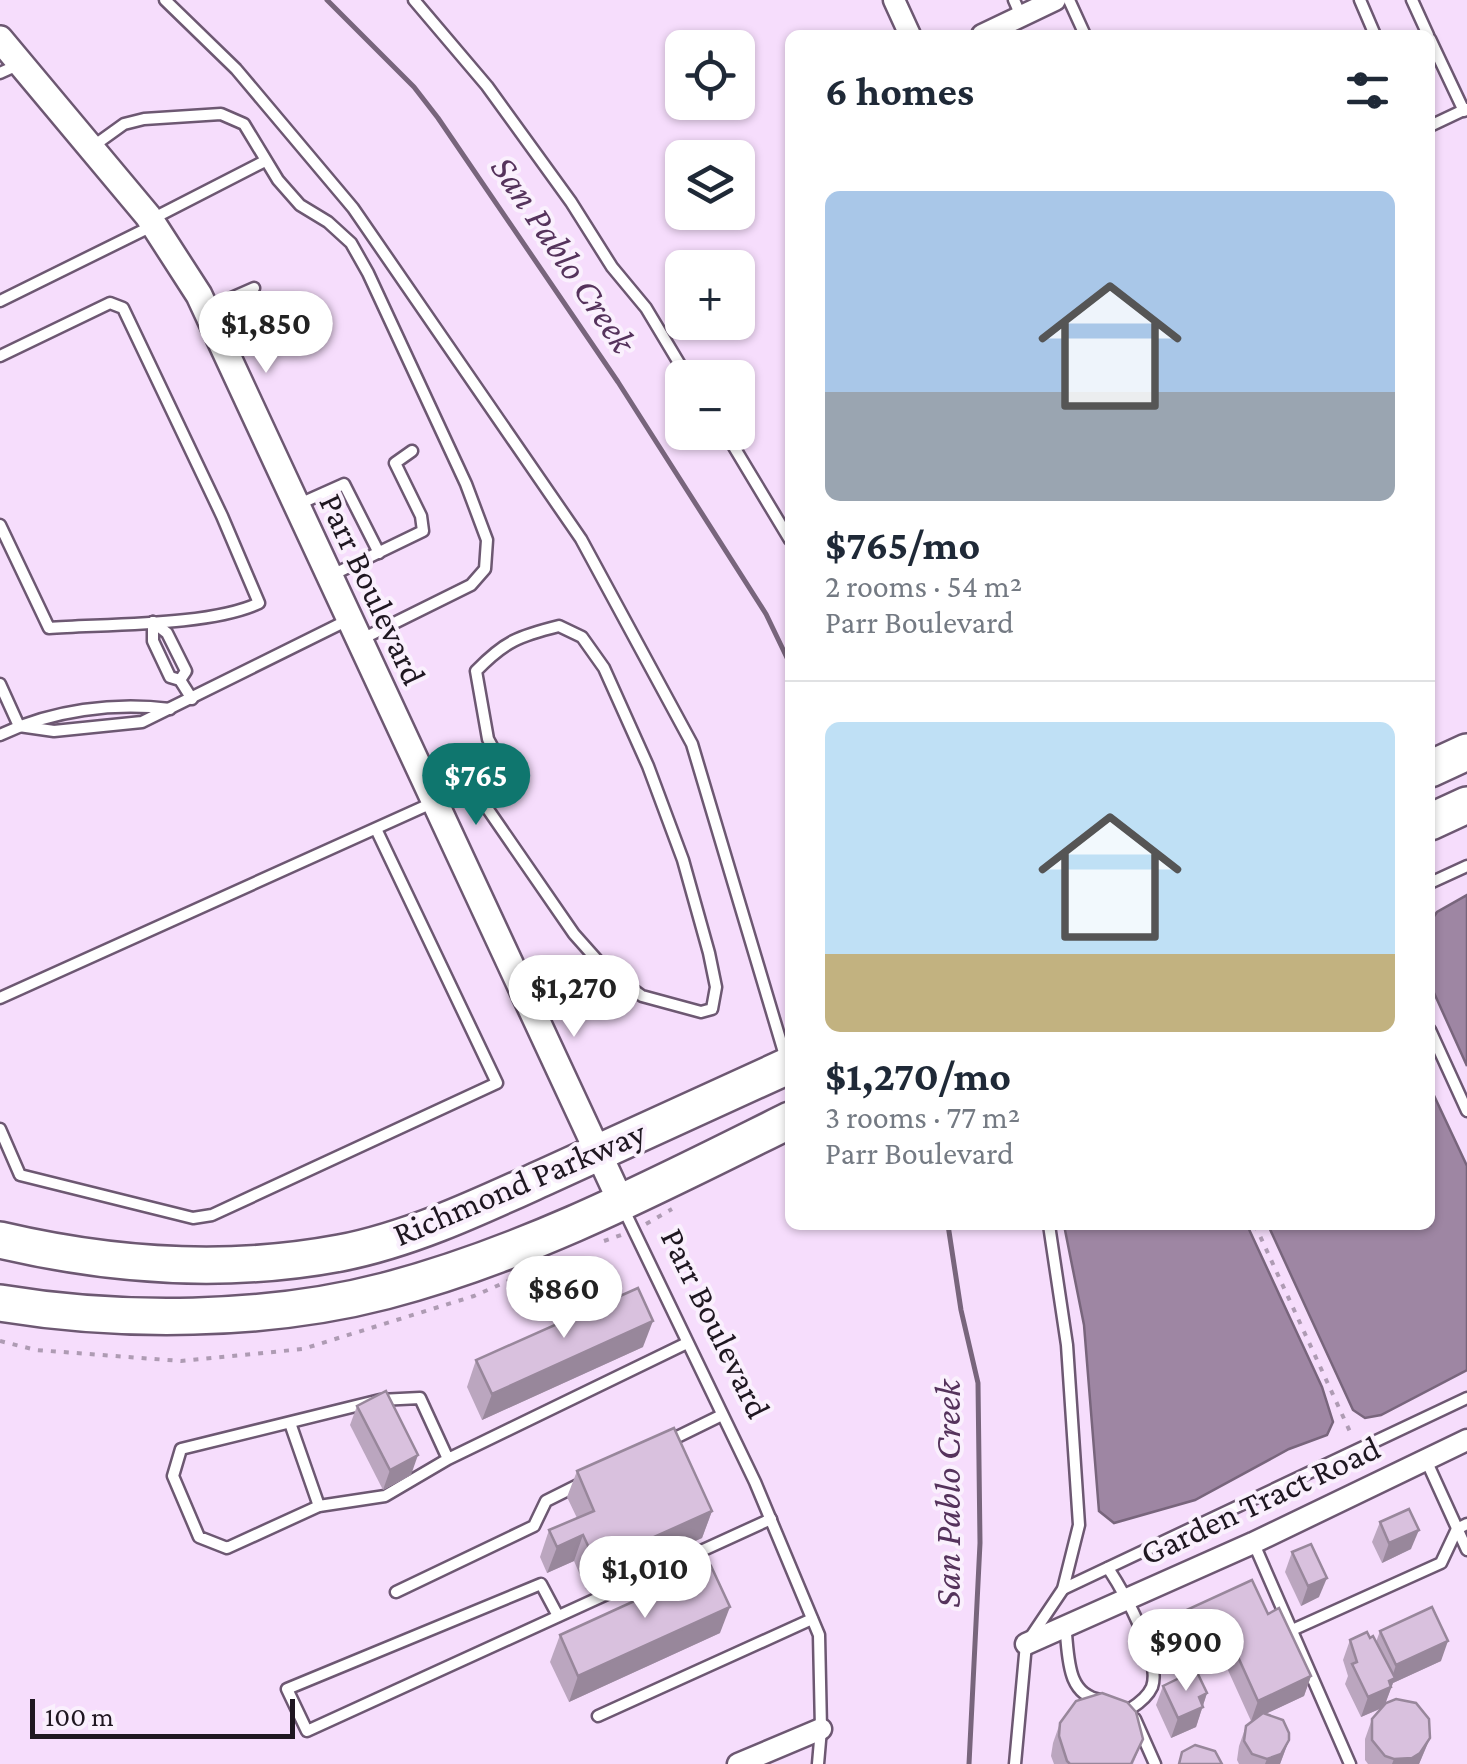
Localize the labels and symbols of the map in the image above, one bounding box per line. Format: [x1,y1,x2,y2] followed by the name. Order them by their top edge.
[483,148,646,361] water label: San Pablo Creek
[185,291,347,376] pin: $1,850
[311,487,434,691] street label: Parr Boulevard
[417,743,535,828] pin: $765
[493,955,655,1040] pin: $1,270
[387,1112,652,1254] street label: Richmond Parkway
[653,1222,778,1425] street label: Parr Boulevard
[505,1256,623,1341] pin: $860
[926,1379,968,1608] water label: San Pablo Creek
[1134,1428,1386,1573] street label: Garden Tract Road
[564,1536,726,1621] pin: $1,010
[1127,1609,1245,1694] pin: $900
[30,1694,295,1738] scale bar

